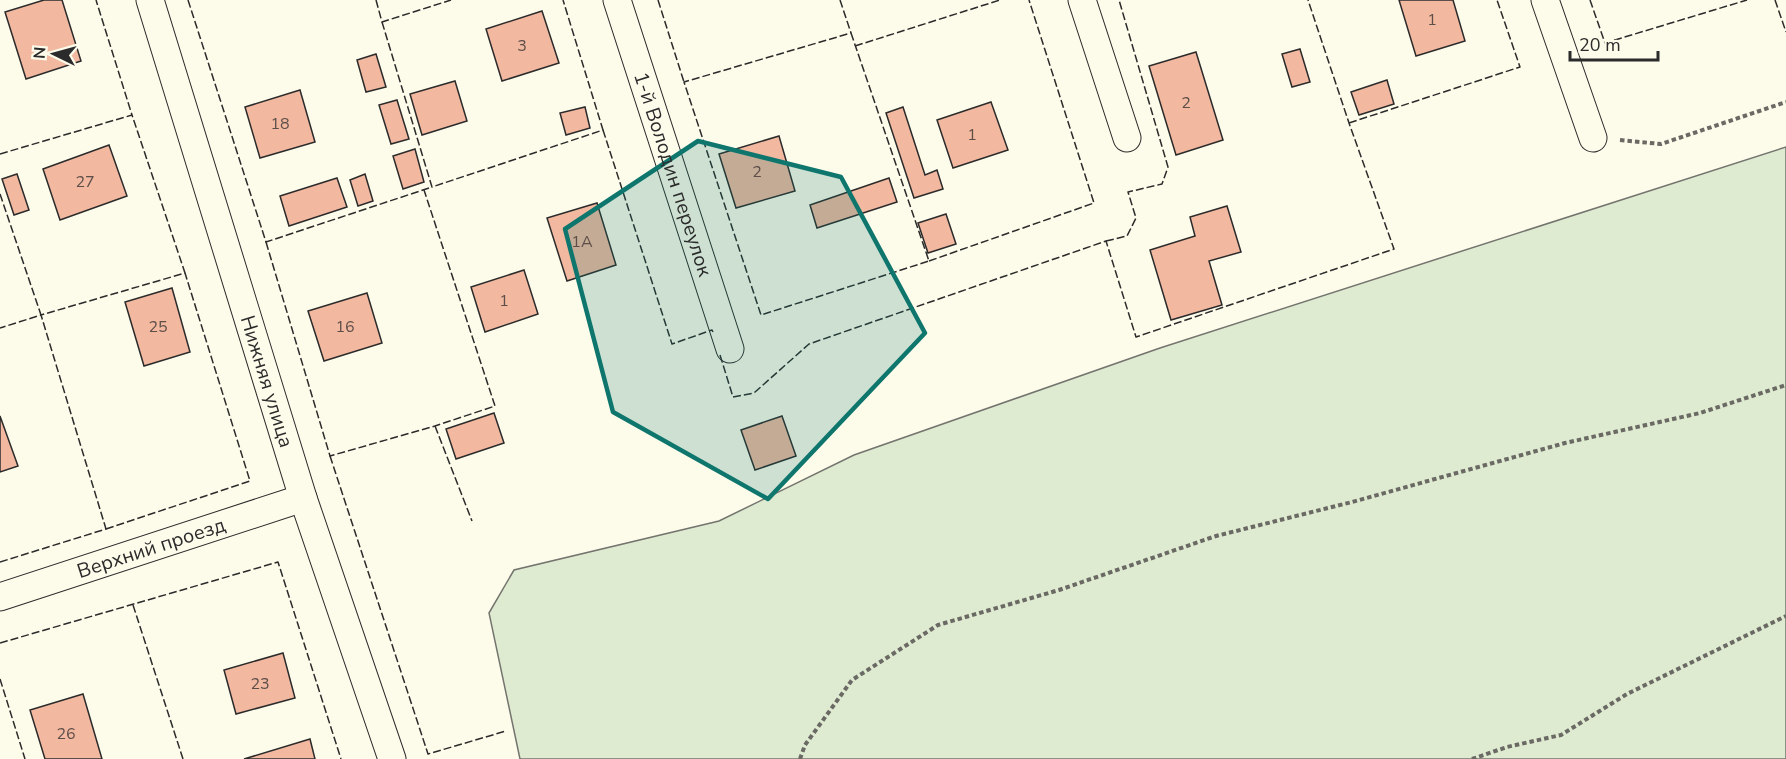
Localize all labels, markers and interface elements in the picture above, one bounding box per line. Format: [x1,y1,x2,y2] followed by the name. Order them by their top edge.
[1427,9,1437,31] house number: 1
[24,24,84,84] north arrow
[1570,24,1658,62] scale bar
[1579,33,1621,57] text: 20 m
[517,35,527,57] house number: 3
[29,46,52,60] text: N
[628,68,719,280] street label: 1-й Володин переулок
[1181,92,1191,114] house number: 2
[270,113,290,135] house number: 18
[967,124,977,146] house number: 1
[752,161,762,183] house number: 2
[75,171,95,193] house number: 27
[571,231,593,253] house number: 1А
[499,290,509,312] house number: 1
[234,312,300,451] street label: Нижняя улица
[148,316,168,338] house number: 25
[335,316,355,338] house number: 16
[73,511,229,584] street label: Верхний проезд
[250,673,270,695] house number: 23
[56,723,76,745] house number: 26

